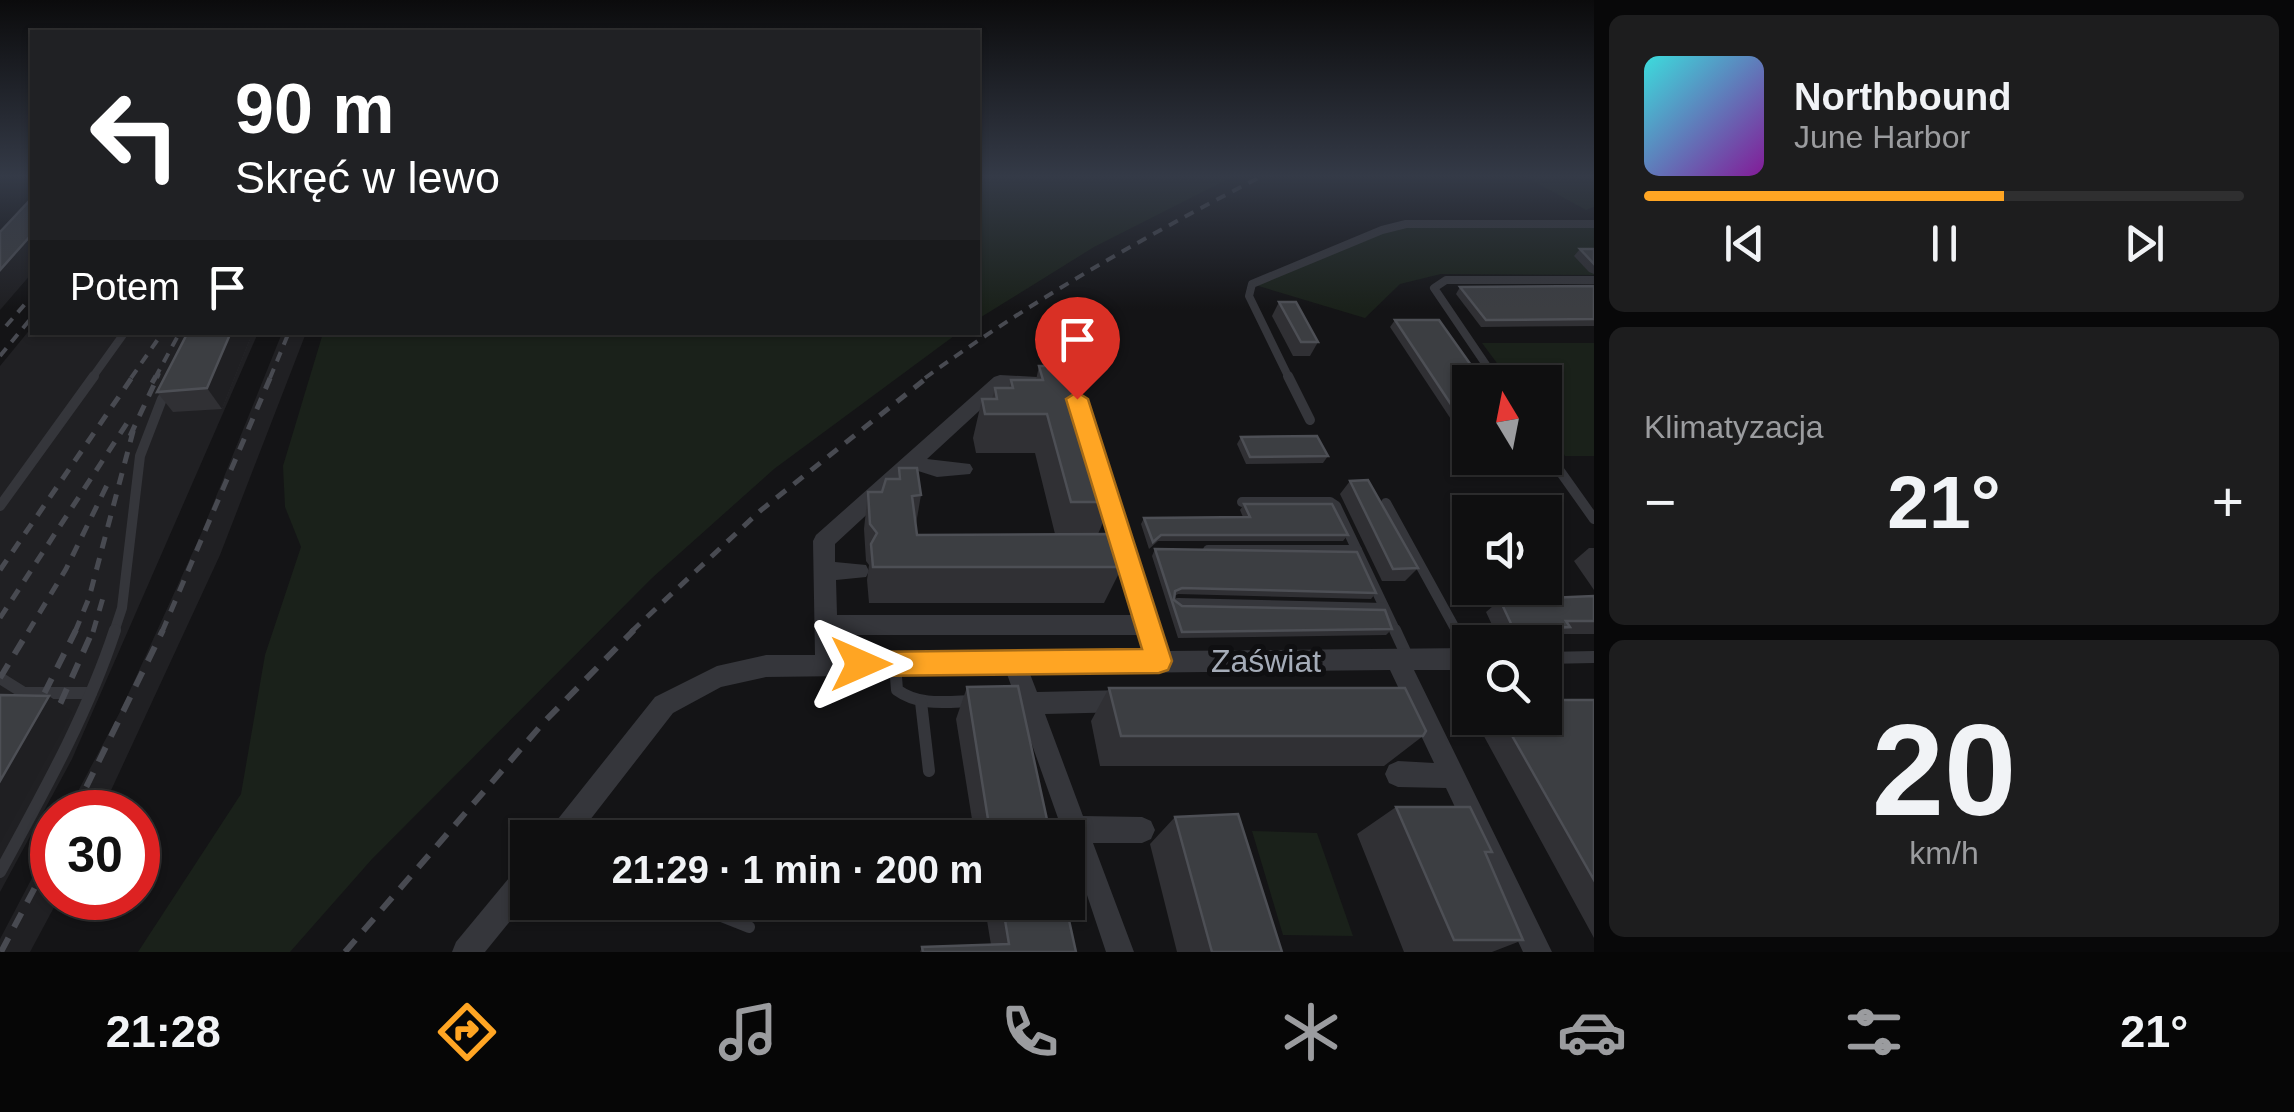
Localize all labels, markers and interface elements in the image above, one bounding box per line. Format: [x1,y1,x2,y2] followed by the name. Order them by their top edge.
[70,70,200,200] icon: left
[235,70,395,148] text: 90 m
[1794,76,2011,118] text: Northbound
[1794,119,1970,155] text: June Harbor
[235,152,500,203] text: Skręć w lewo
[1717,216,1772,271] icon: previous
[1917,216,1972,271] icon: pause
[2117,216,2172,271] icon: next
[200,260,255,315] icon: arrive
[70,266,180,308] text: Potem
[1035,297,1120,400] pin
[1050,312,1105,367] icon: arrive
[1452,365,1562,475] north arrow
[1452,365,1562,735] map controls
[1644,409,1824,445] text: Klimatyzacja
[1887,460,2001,544] text: 21°
[1644,471,1676,533] text: −
[2212,471,2244,533] text: +
[1452,495,1562,605] button: sound
[809,612,913,716] position arrow
[1452,625,1562,735] button: search
[1211,643,1321,679] street label: Zaświat
[1872,697,2016,843] text: 20
[30,790,160,920] speed limit sign: 30
[1909,835,1979,871] text: km/h
[612,849,983,891] text: 21:29 · 1 min · 200 m
[432,997,502,1067] icon: directions
[713,997,783,1067] icon: music
[995,997,1065,1067] icon: phone
[1276,997,1346,1067] icon: climate
[1557,997,1627,1067] icon: car
[1839,997,1909,1067] icon: filters
[106,1006,221,1057] text: 21:28
[2120,1006,2188,1057] text: 21°

